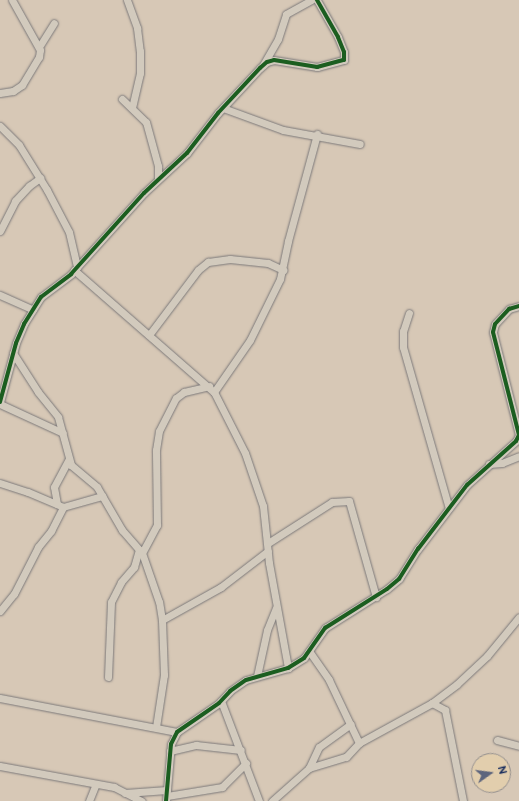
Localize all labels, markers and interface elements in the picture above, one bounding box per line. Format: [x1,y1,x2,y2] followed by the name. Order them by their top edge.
[471,753,511,793] north arrow
[495,765,509,776] text: N

